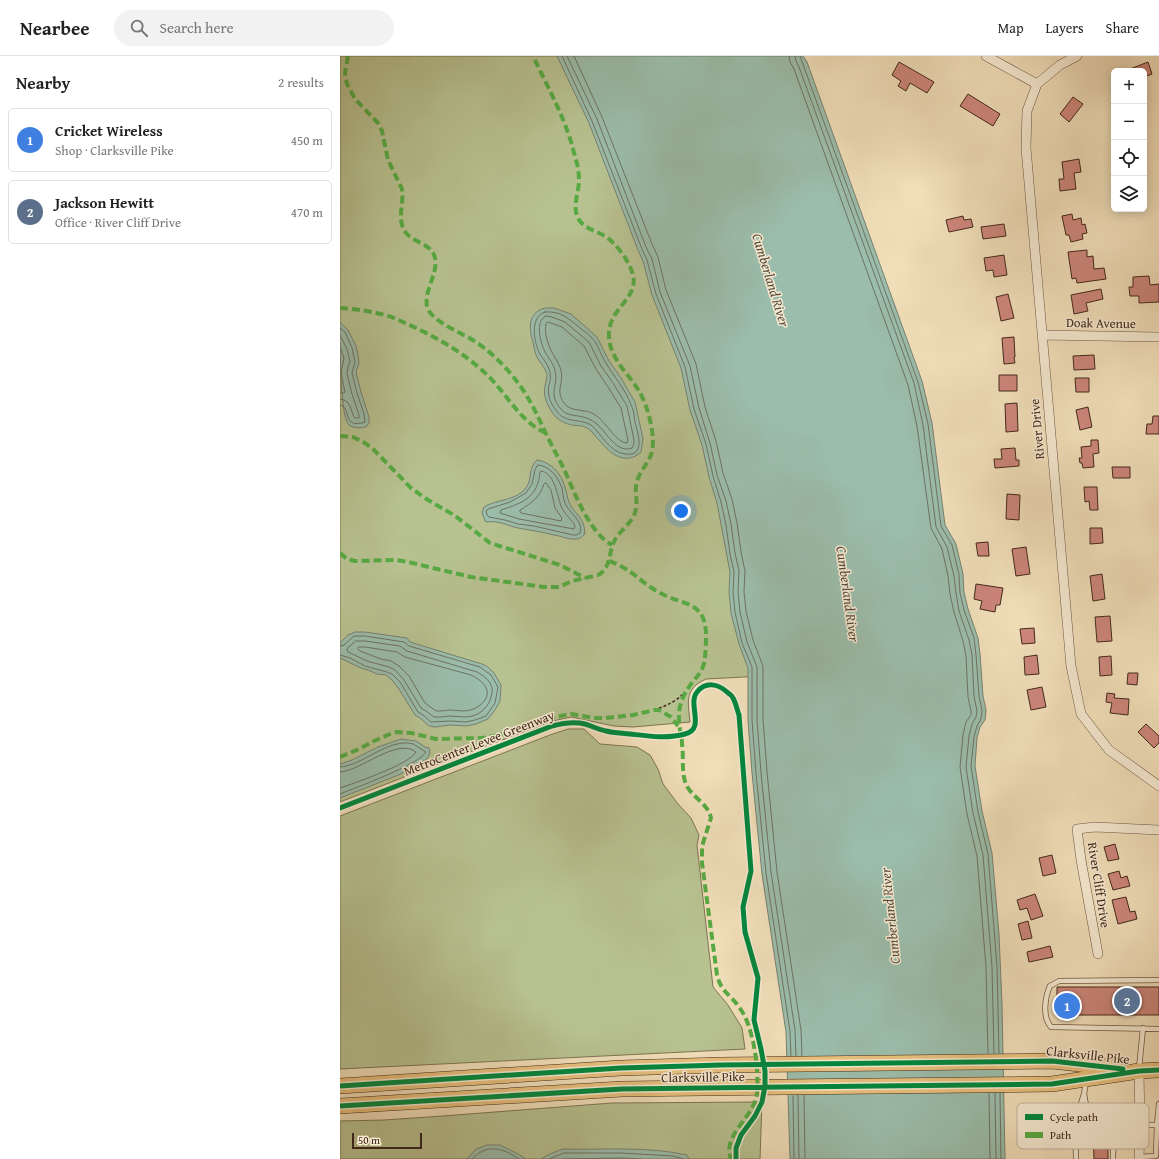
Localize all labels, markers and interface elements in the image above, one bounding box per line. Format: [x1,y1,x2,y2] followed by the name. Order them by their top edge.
[114,10,394,46] search box
[20,14,90,42] text: Nearbee
[128,17,150,39] icon: search
[160,17,234,38] text: Search here
[998,18,1024,38] text: Map
[1046,18,1084,38] text: Layers
[1106,18,1139,38] text: Share
[1111,68,1147,212] map controls
[1111,68,1147,104] button: +
[16,70,70,95] text: Nearby
[278,73,324,92] text: 2 results
[1111,104,1147,140] button: −
[55,120,163,141] text: Cricket Wireless
[27,131,33,150] text: 1
[291,131,323,150] text: 450 m
[1111,140,1147,176] button: locate
[55,141,174,160] text: Shop · Clarksville Pike
[1111,176,1147,212] button: layers
[55,192,154,213] text: Jackson Hewitt
[27,203,33,222] text: 2
[291,203,323,222] text: 470 m
[55,213,181,232] text: Office · River Cliff Drive
[747,231,795,330] water label: Cumberland River
[1066,313,1136,333] street label: Doak Avenue
[1025,398,1049,460] street label: River Drive
[671,501,691,521] your location
[831,545,865,644] water label: Cumberland River
[401,705,558,781] street label: MetroCenter Levee Greenway
[1083,841,1115,929] street label: River Cliff Drive
[875,866,905,965] water label: Cumberland River
[1114,986,1140,1016] pin: 2
[1054,991,1080,1021] pin: 1
[1046,1041,1130,1069] street label: Clarksville Pike
[661,1067,745,1087] street label: Clarksville Pike
[1017,1103,1149,1149] legend
[1050,1109,1099,1125] text: Cycle path
[1050,1127,1072,1143] text: Path
[352,1131,422,1150] scale bar
[358,1132,380,1148] text: 50 m

